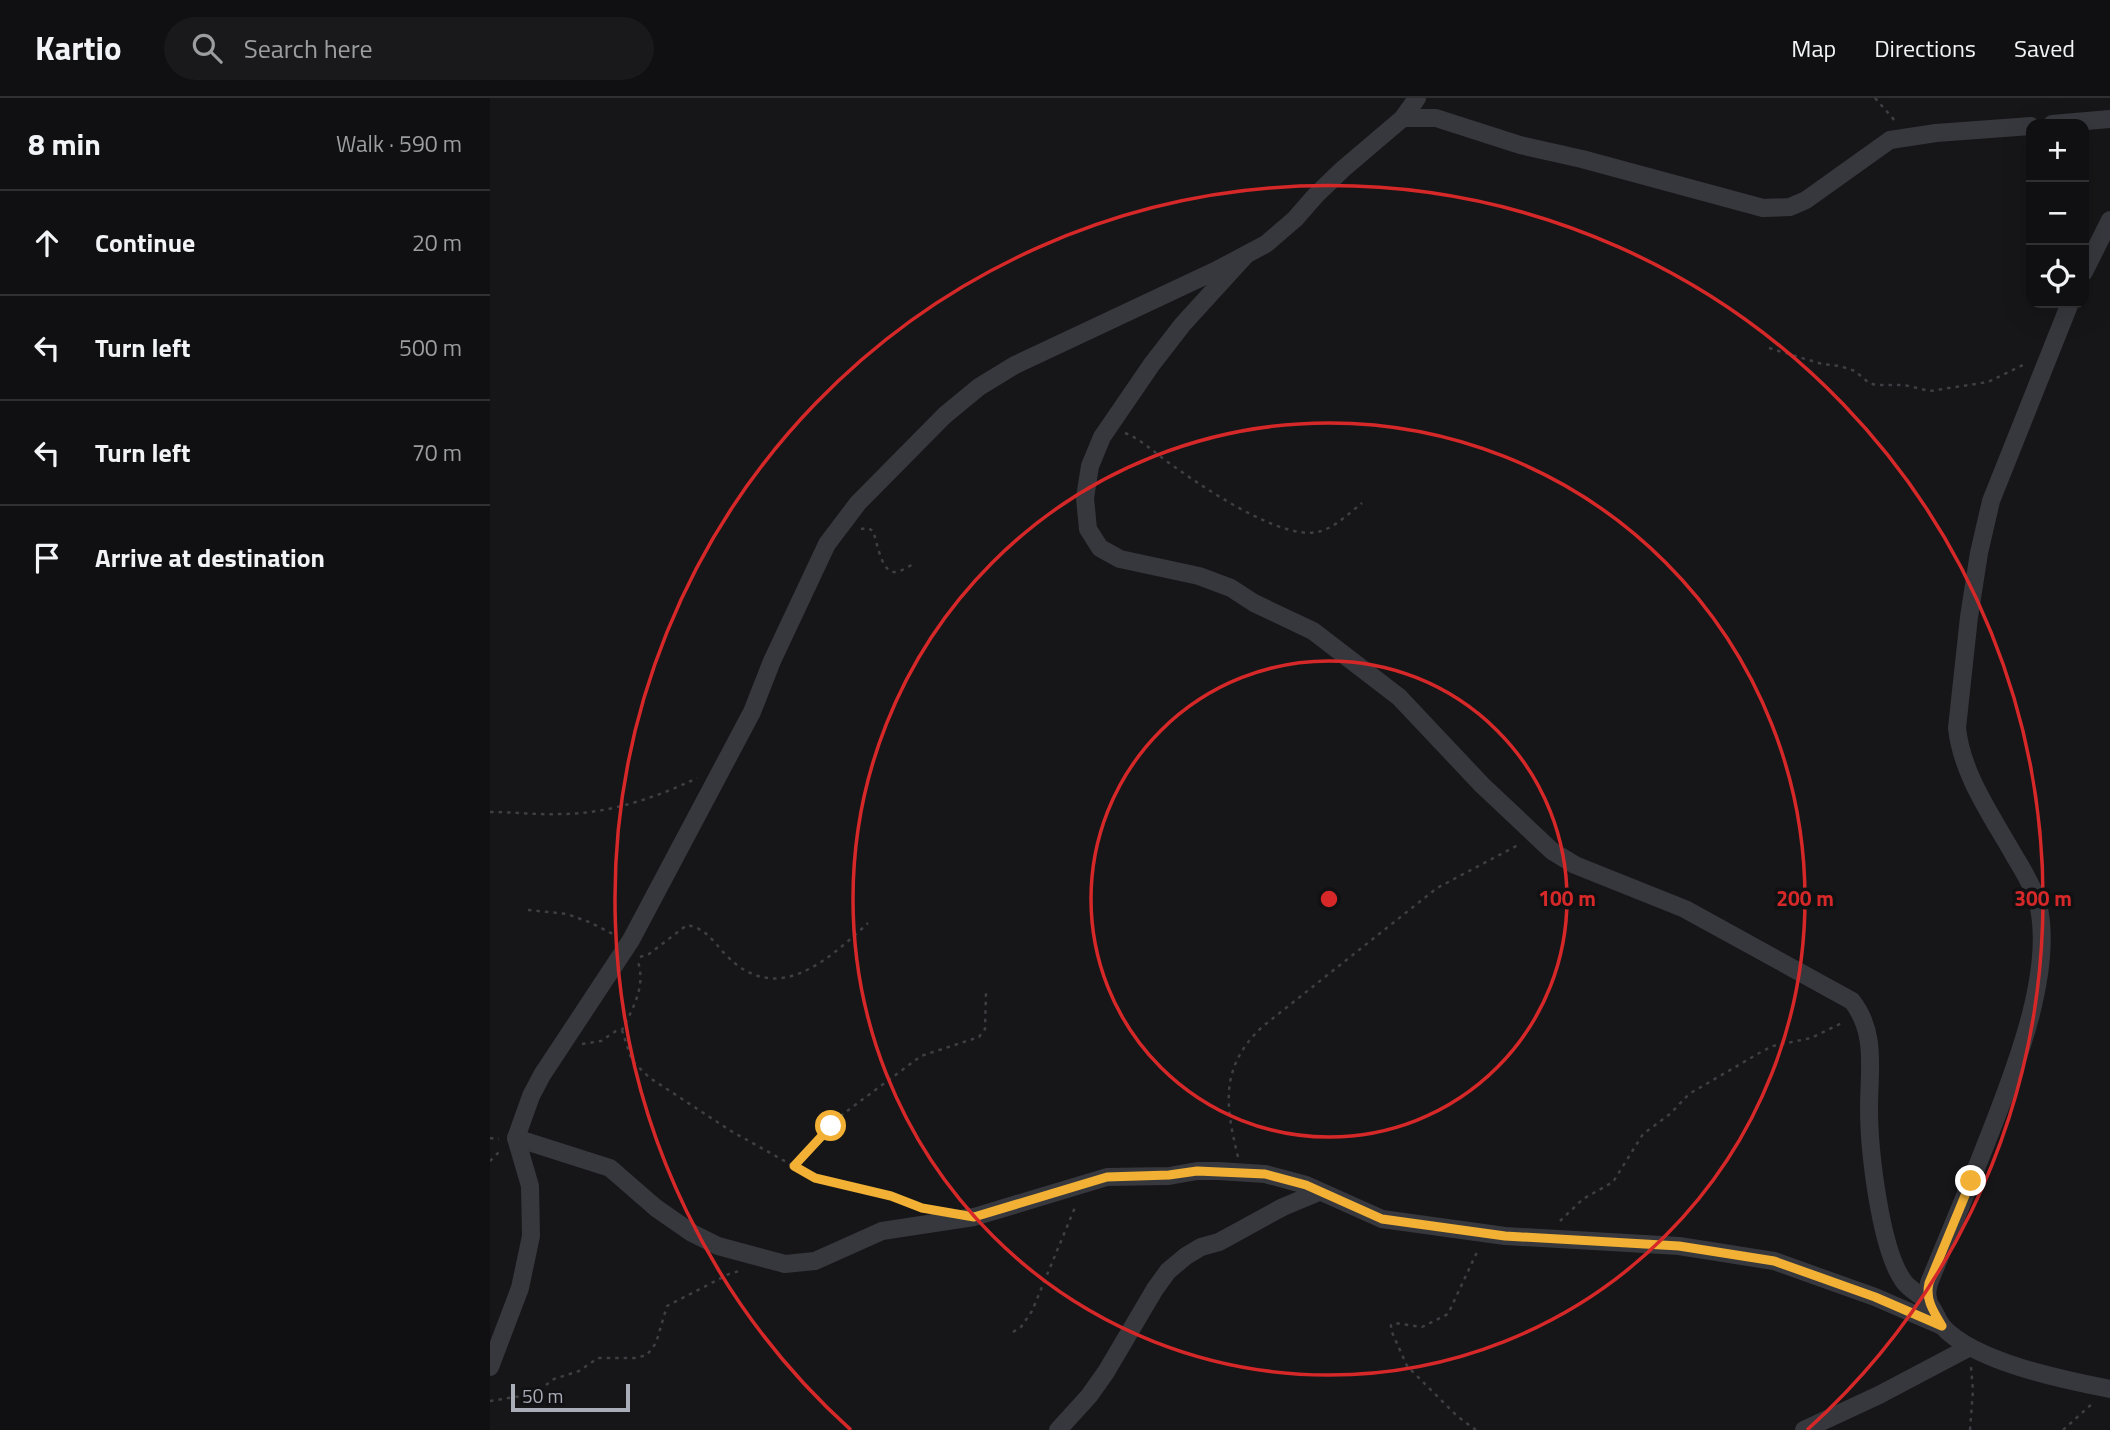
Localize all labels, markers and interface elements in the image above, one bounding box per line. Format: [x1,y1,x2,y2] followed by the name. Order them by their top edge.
[164,17,654,80] search box
[35,23,122,73] text: Kartio
[188,29,226,67] icon: search
[244,29,373,68] text: Search here
[1791,30,1836,66] text: Map
[1874,30,1976,66] text: Directions
[2014,30,2075,66] text: Saved
[2026,119,2089,308] map controls
[2026,119,2089,182] button: +
[28,121,101,167] text: 8 min
[336,126,462,161] text: Walk · 590 m
[2026,182,2089,245] button: −
[95,223,195,262] text: Continue
[28,224,66,262] icon: ahead
[412,225,462,260] text: 20 m
[2026,245,2089,308] button: locate
[95,328,190,367] text: Turn left
[28,329,66,367] icon: left
[399,330,462,365] text: 500 m
[95,433,190,472] text: Turn left
[28,434,66,472] icon: left
[412,435,462,470] text: 70 m
[95,538,325,577] text: Arrive at destination
[28,539,66,577] icon: arrive
[1538,882,1596,914] text: 100 m
[1776,882,1834,914] text: 200 m
[2014,882,2072,914] text: 300 m
[1317,887,1341,911] centre of rings
[815,1110,846,1141] route start
[1955,1165,1986,1196] route end
[511,1381,630,1413] scale bar
[522,1381,563,1410] text: 50 m

